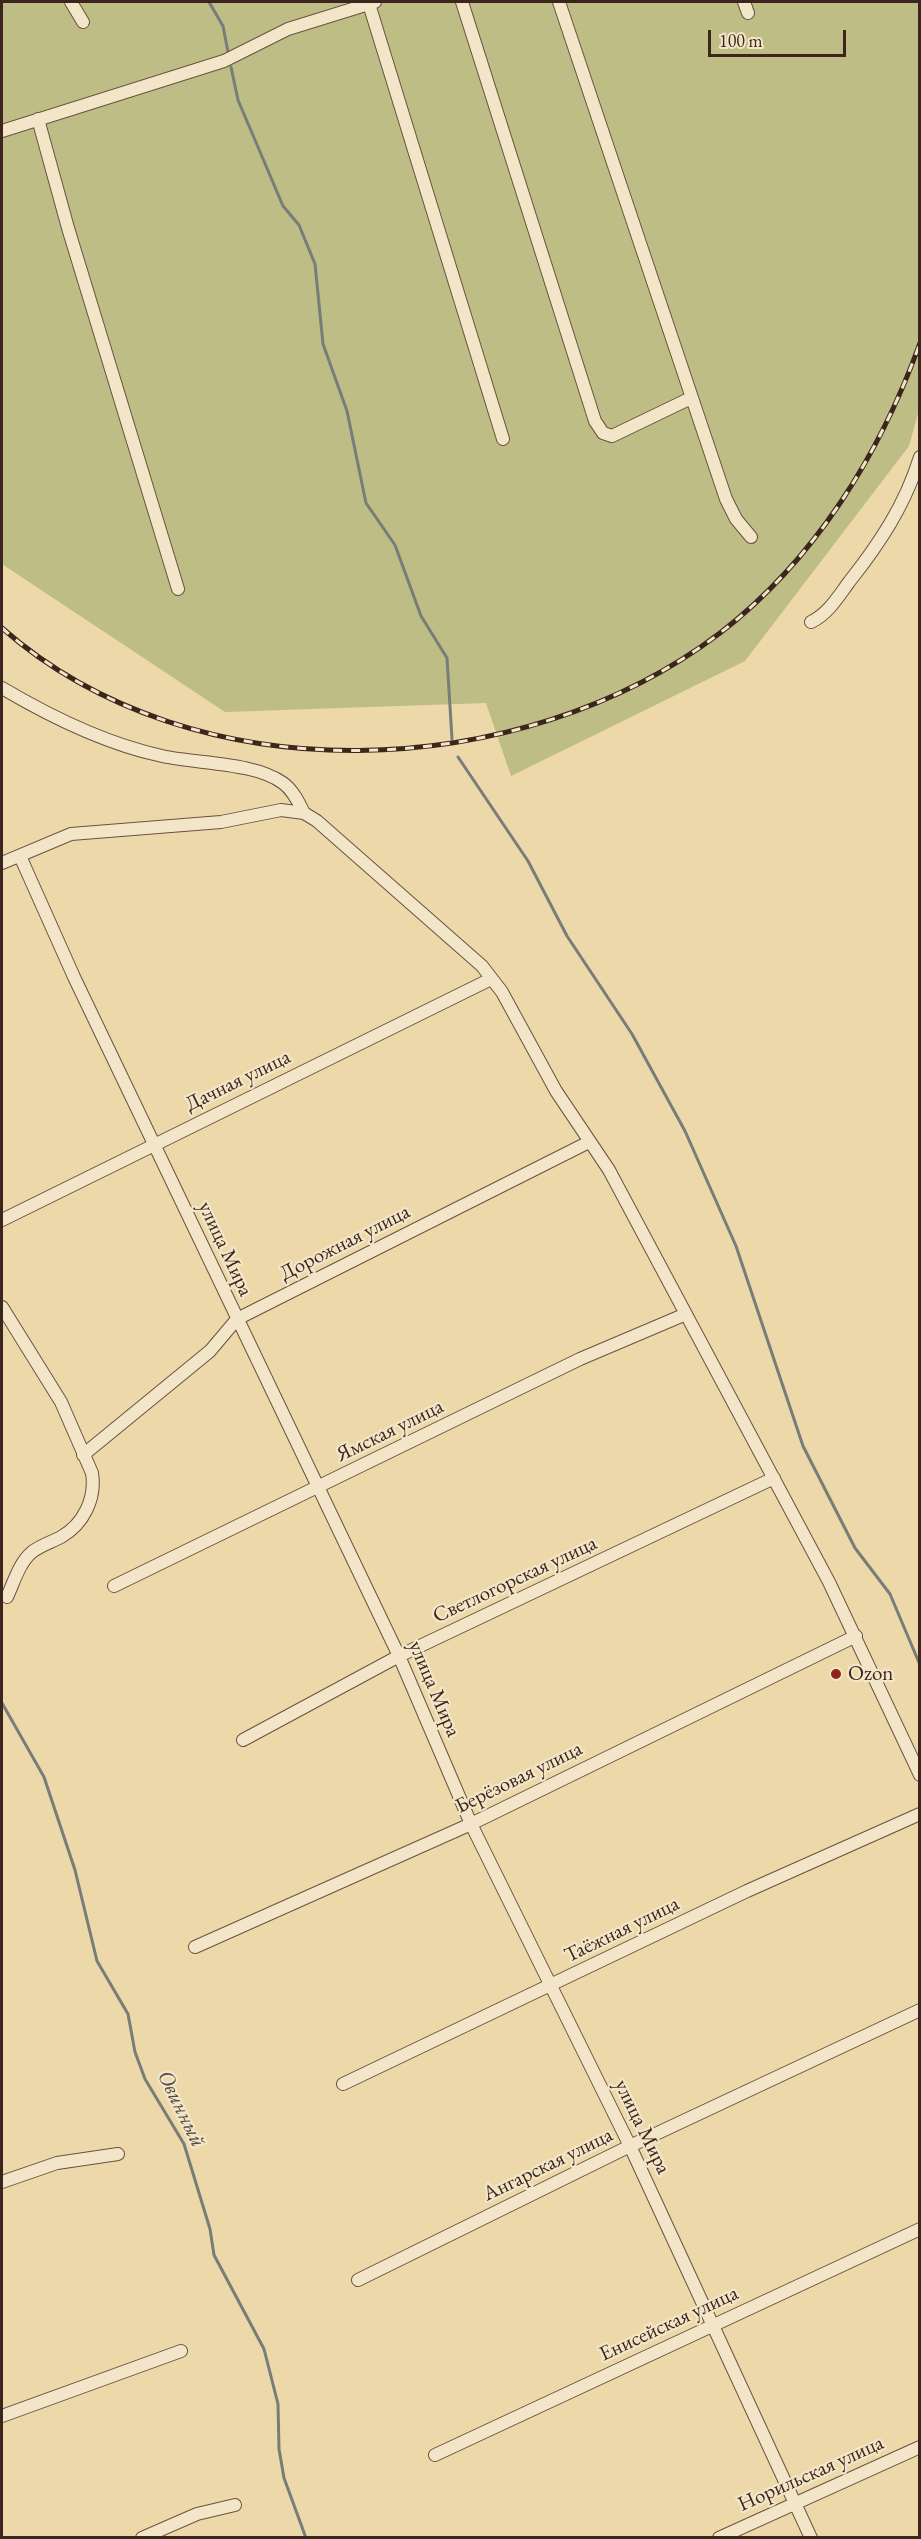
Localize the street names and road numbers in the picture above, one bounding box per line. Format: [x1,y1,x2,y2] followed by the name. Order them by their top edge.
[181,1045,295,1117] street label: Дачная улица
[192,1197,258,1301] street label: улица Мира
[276,1199,414,1287] street label: Дорожная улица
[332,1394,448,1468] street label: Ямская улица
[429,1531,601,1629] street label: Светлогорская улица
[402,1637,466,1741] street label: улица Мира
[451,1736,587,1820] street label: Берёзовая улица
[560,1891,684,1969] street label: Таёжная улица
[608,2076,676,2178] street label: улица Мира
[479,2123,617,2207] street label: Ангарская улица
[596,2281,742,2367] street label: Енисейская улица
[734,2431,888,2517] street label: Норильская улица

